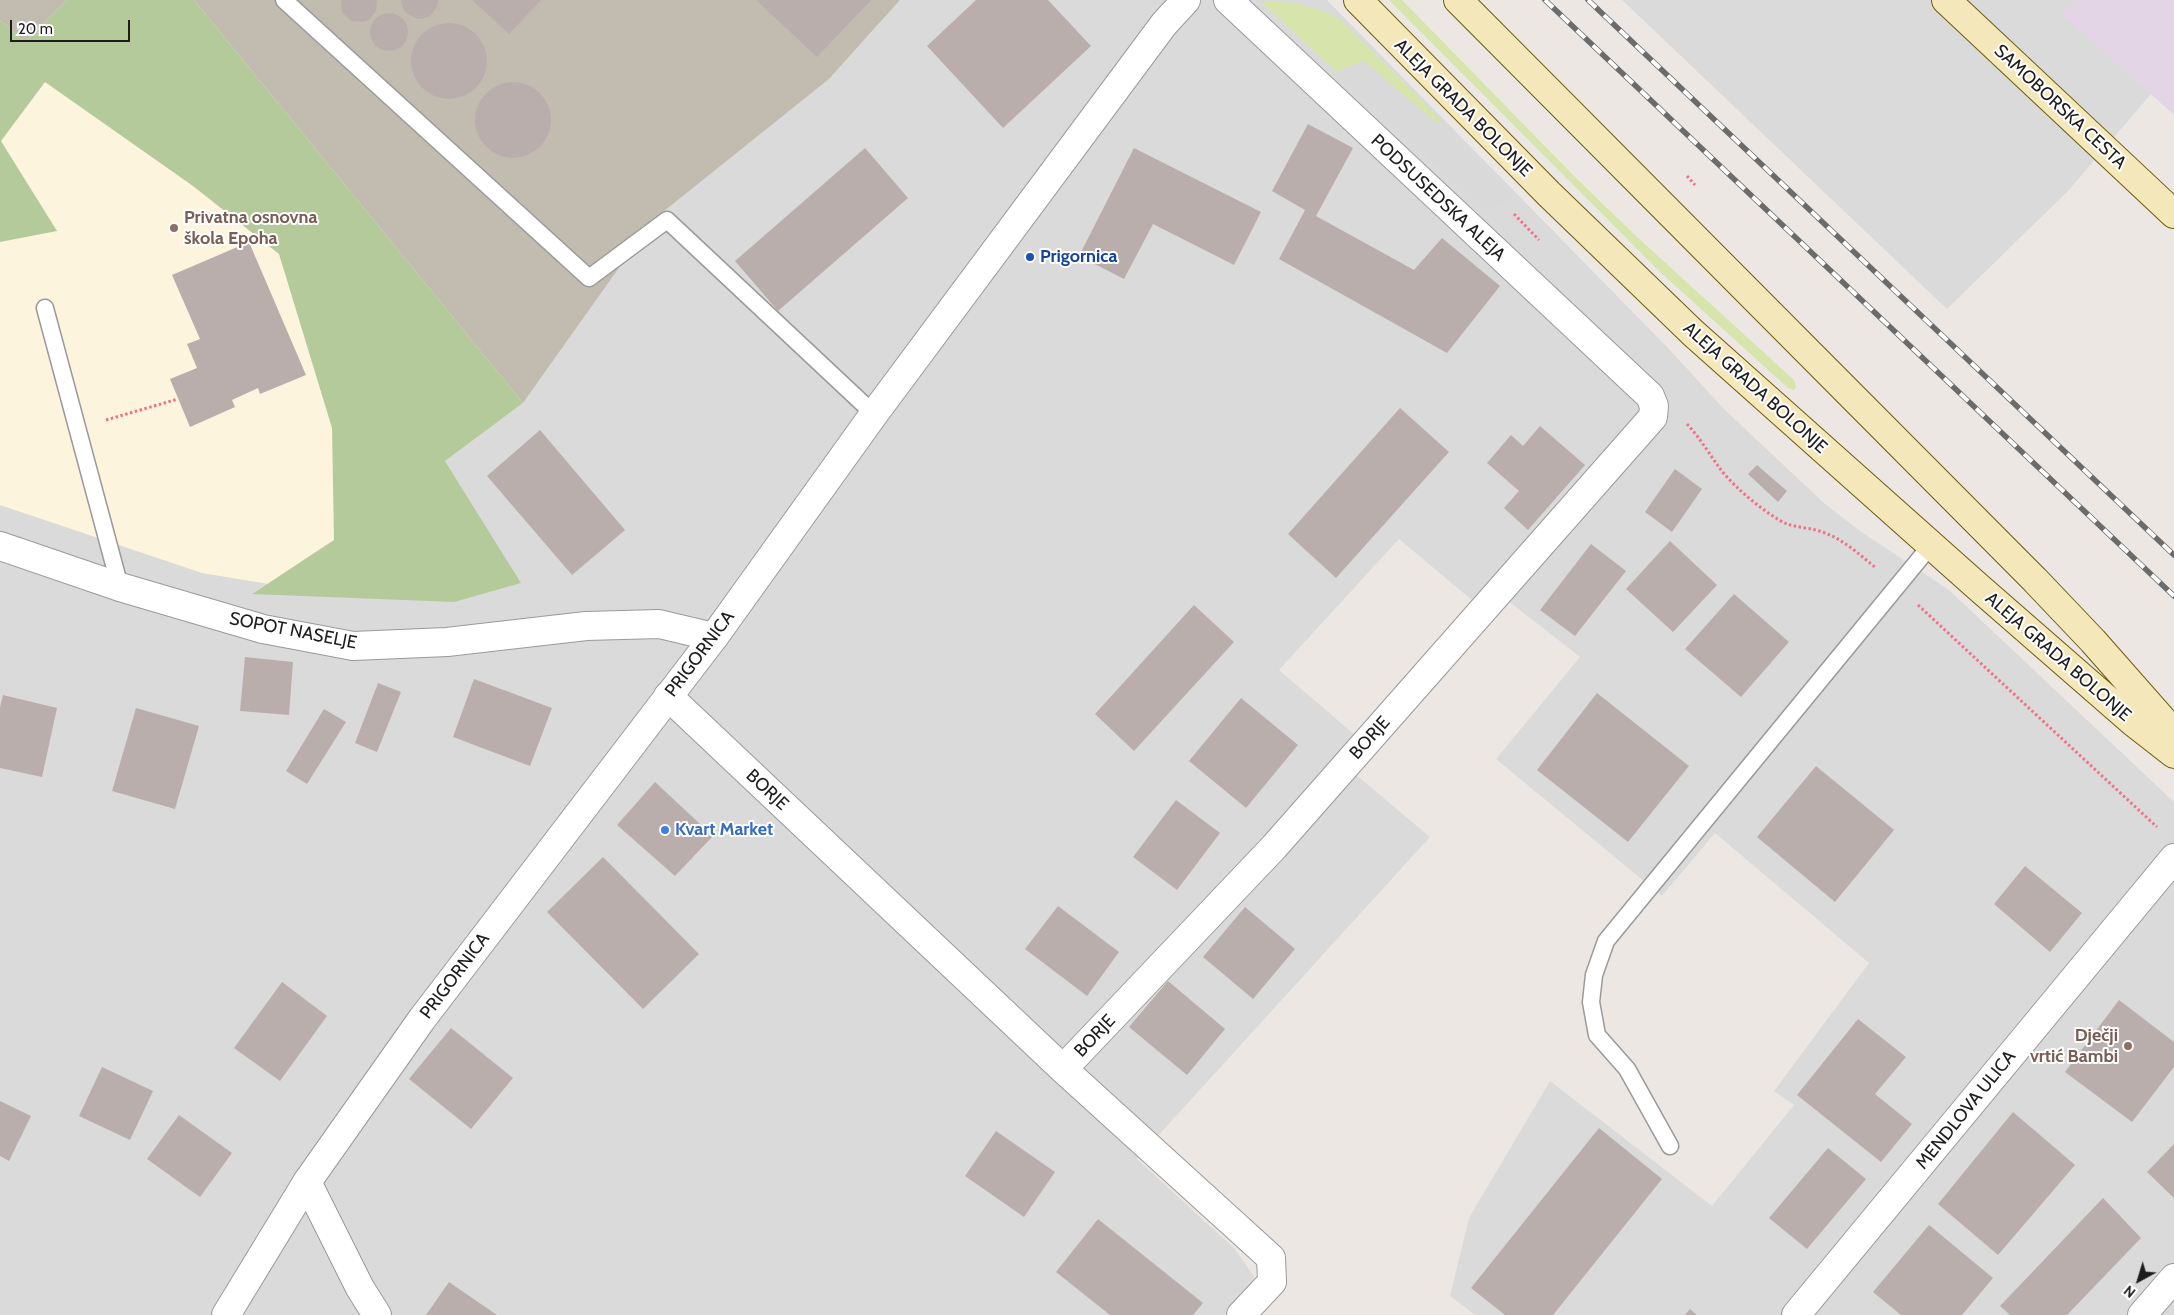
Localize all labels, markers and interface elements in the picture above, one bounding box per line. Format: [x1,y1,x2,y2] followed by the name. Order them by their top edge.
[12,10,132,42] scale bar
[18,20,53,38] text: 20 m
[1390,35,1536,181] street label: ALEJA GRADA BOLONJE
[1990,40,2130,174] street label: SAMOBORSKA CESTA
[1366,130,1510,266] street label: PODSUSEDSKA ALEJA
[184,207,317,250] place label: Privatna osnovna škola Epoha
[168,222,180,234] marker: Privatna osnovna škola Epoha
[1040,246,1117,268] place label: Prigornica
[1024,251,1036,263] marker: Prigornica
[1679,318,1831,458] street label: ALEJA GRADA BOLONJE
[1981,588,2135,726] street label: ALEJA GRADA BOLONJE
[661,607,739,701] street label: PRIGORNICA
[227,608,359,654] street label: SOPOT NASELJE
[1345,712,1395,764] street label: BORJE
[741,765,793,815] street label: BORJE
[675,819,773,841] place label: Kvart Market
[659,824,671,836] marker: Kvart Market
[416,929,494,1023] street label: PRIGORNICA
[1070,1010,1120,1062] street label: BORJE
[2030,1025,2118,1068] place label: Dječji vrtić Bambi
[2122,1040,2134,1052] marker: Dječji vrtić Bambi
[1911,1046,2021,1174] street label: MENDLOVA ULICA
[2114,1255,2164,1305] north arrow
[2120,1282,2139,1302] text: N

